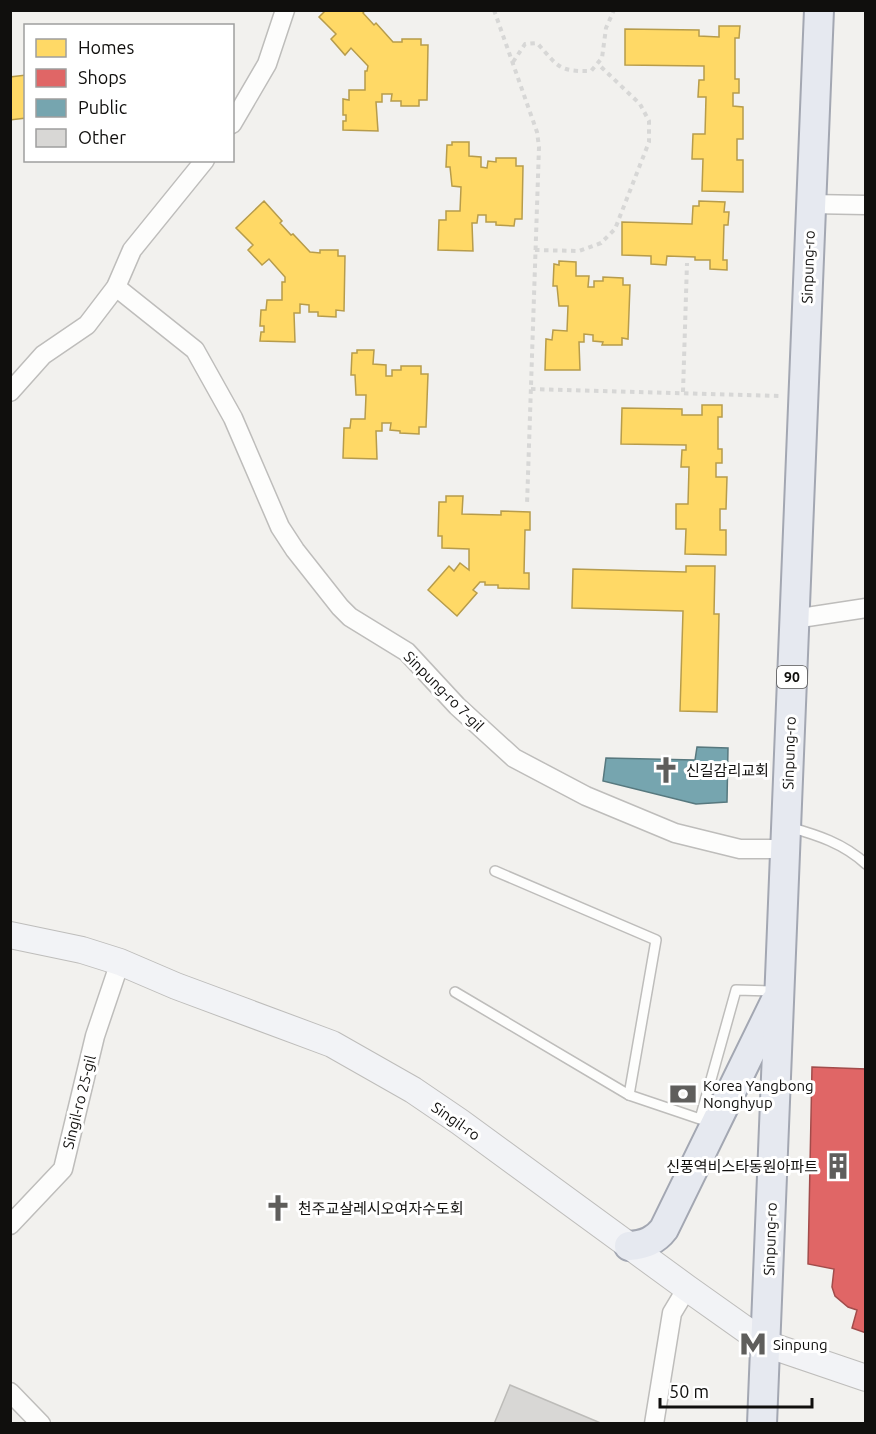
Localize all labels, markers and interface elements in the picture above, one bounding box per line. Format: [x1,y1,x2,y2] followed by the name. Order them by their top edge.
[24,24,234,162] legend
[78,37,135,57] text: Homes
[78,67,127,87] text: Shops
[78,97,127,117] text: Public
[78,127,126,147] text: Other
[798,230,818,304] street label: Sinpung-ro
[401,648,487,734] street label: Sinpung-ro 7-gil
[777,666,807,688] road number: 90
[779,716,799,790] street label: Sinpung-ro
[651,755,681,785] church icon: 신길감리교회
[686,762,769,779] place label: 신길감리교회
[59,1053,99,1151] street label: Singil-ro 25-gil
[703,1077,814,1111] place label: Korea Yangbong Nonghyup
[668,1079,698,1109] bank icon: Korea Yangbong Nonghyup
[429,1098,483,1144] street label: Singil-ro
[823,1151,853,1181] building icon: 신풍역비스타동원아파트
[666,1158,818,1175] place label: 신풍역비스타동원아파트
[263,1193,293,1223] church icon: 천주교살레시오여자수도회
[298,1200,464,1217] place label: 천주교살레시오여자수도회
[760,1202,780,1276] street label: Sinpung-ro
[738,1329,768,1359] metro station icon: Sinpung
[773,1336,828,1353] place label: Sinpung
[660,1371,812,1409] scale bar
[669,1381,709,1401] text: 50 m

